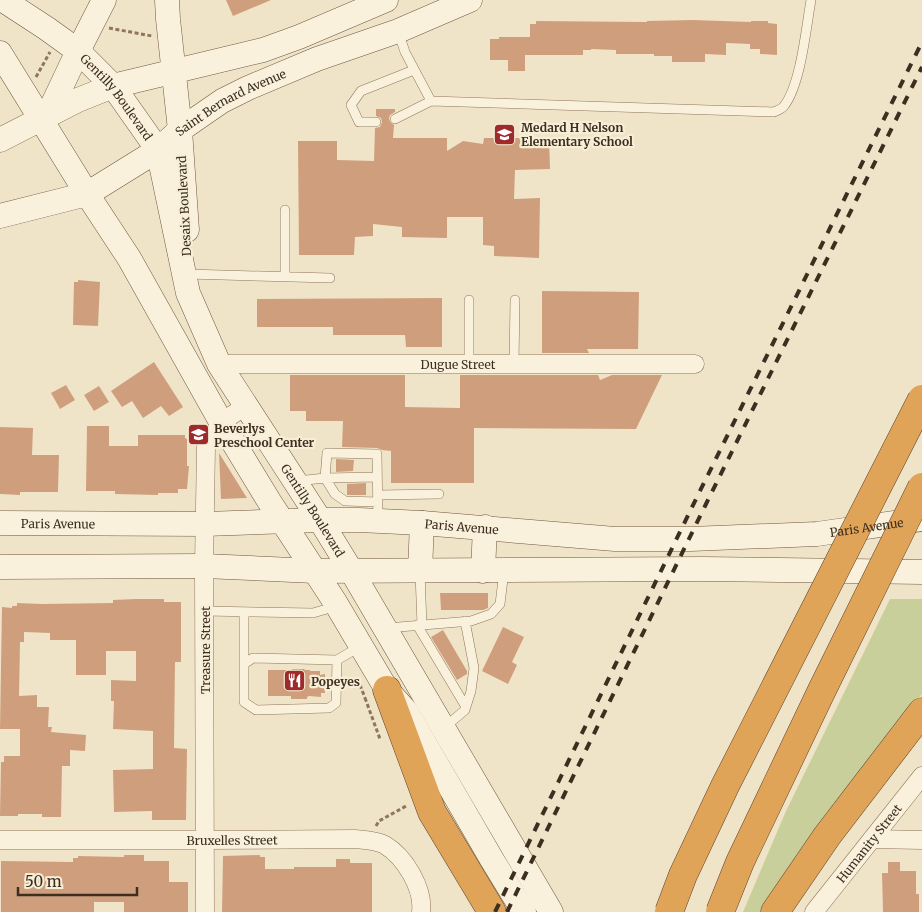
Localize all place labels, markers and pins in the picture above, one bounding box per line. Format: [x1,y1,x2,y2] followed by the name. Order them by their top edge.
[521,120,633,149] place label: Medard H Nelson Elementary School
[493,122,517,146] school or university icon: Medard H Nelson Elementary School
[214,421,315,450] place label: Beverlys Preschool Center
[186,423,210,447] school or university icon: Beverlys Preschool Center
[283,669,307,693] restaurant icon: Popeyes
[311,674,360,689] place label: Popeyes

